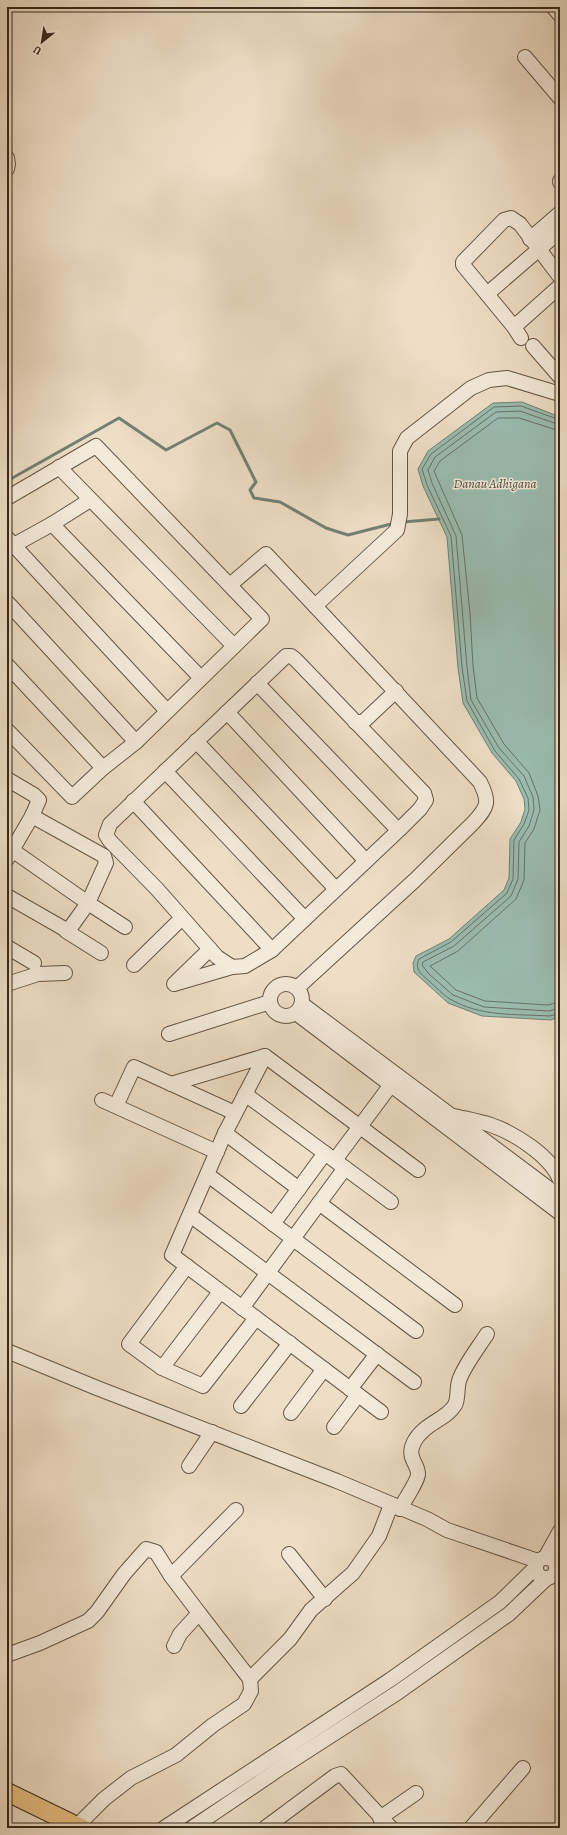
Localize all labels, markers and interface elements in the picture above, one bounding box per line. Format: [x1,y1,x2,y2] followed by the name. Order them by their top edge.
[22,22,62,62] north arrow
[30,42,44,59] text: U
[454,475,536,492] water label: Danau Adhigana

